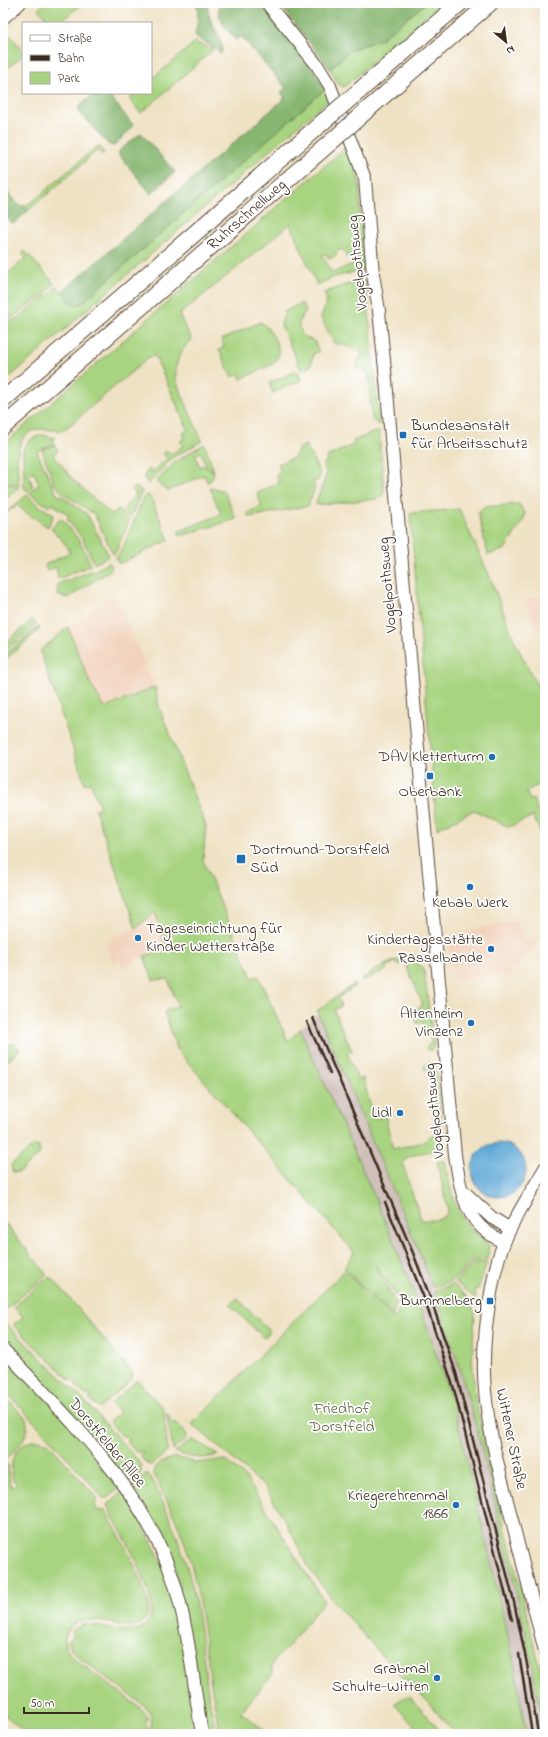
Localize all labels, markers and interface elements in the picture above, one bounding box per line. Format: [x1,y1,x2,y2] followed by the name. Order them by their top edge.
[22,22,152,94] legend
[486,22,526,62] north arrow
[58,30,92,48] text: Straße
[503,41,517,59] text: N
[57,50,84,68] text: Bahn
[58,70,80,88] text: Park
[202,174,292,256] street label: Ruhrschnellweg
[341,214,375,313] street label: Vogelpothsweg
[410,414,528,456] place label: Bundesanstalt für Arbeitsschutz
[398,430,408,440] marker: Bundesanstalt für Arbeitsschutz
[372,536,404,635] street label: Vogelpothsweg
[378,745,484,769] place label: DAV Kletterturm
[487,752,497,762] marker: DAV Kletterturm
[425,771,435,781] marker: Oberbank
[398,780,463,804] place label: Oberbank
[249,838,390,880] place label: Dortmund-Dorstfeld Süd
[235,853,247,865] marker: Dortmund-Dorstfeld Süd
[465,882,475,892] marker: Kebab Werk
[432,891,509,915] place label: Kebab Werk
[146,917,282,959] place label: Tageseinrichtung für Kinder Wetterstraße
[367,928,484,970] place label: Kindertagesstätte Rasselbande
[133,933,143,943] marker: Tageseinrichtung für Kinder Wetterstraße
[486,944,496,954] marker: Kindertagesstätte Rasselbande
[400,1002,463,1044] place label: Altenheim Vinzenz
[466,1018,476,1028] marker: Altenheim Vinzenz
[418,1062,452,1161] street label: Vogelpothsweg
[372,1101,392,1125] place label: Lidl
[395,1108,405,1118] marker: Lidl
[399,1289,482,1313] place label: Bummelberg
[485,1296,495,1306] marker: Bummelberg
[489,1386,534,1493] street label: Wittener Straße
[62,1392,152,1494] street label: Dorstfelder Allee
[309,1397,374,1439] park label: Friedhof Dorstfeld
[347,1484,448,1526] place label: Kriegerehrenmal 1866
[451,1500,461,1510] marker: Kriegerehrenmal 1866
[332,1657,429,1699] place label: Grabmal Schulte-Witten
[432,1673,442,1683] marker: Grabmal Schulte-Witten
[24,1689,89,1715] scale bar
[30,1695,54,1713] text: 50 m

